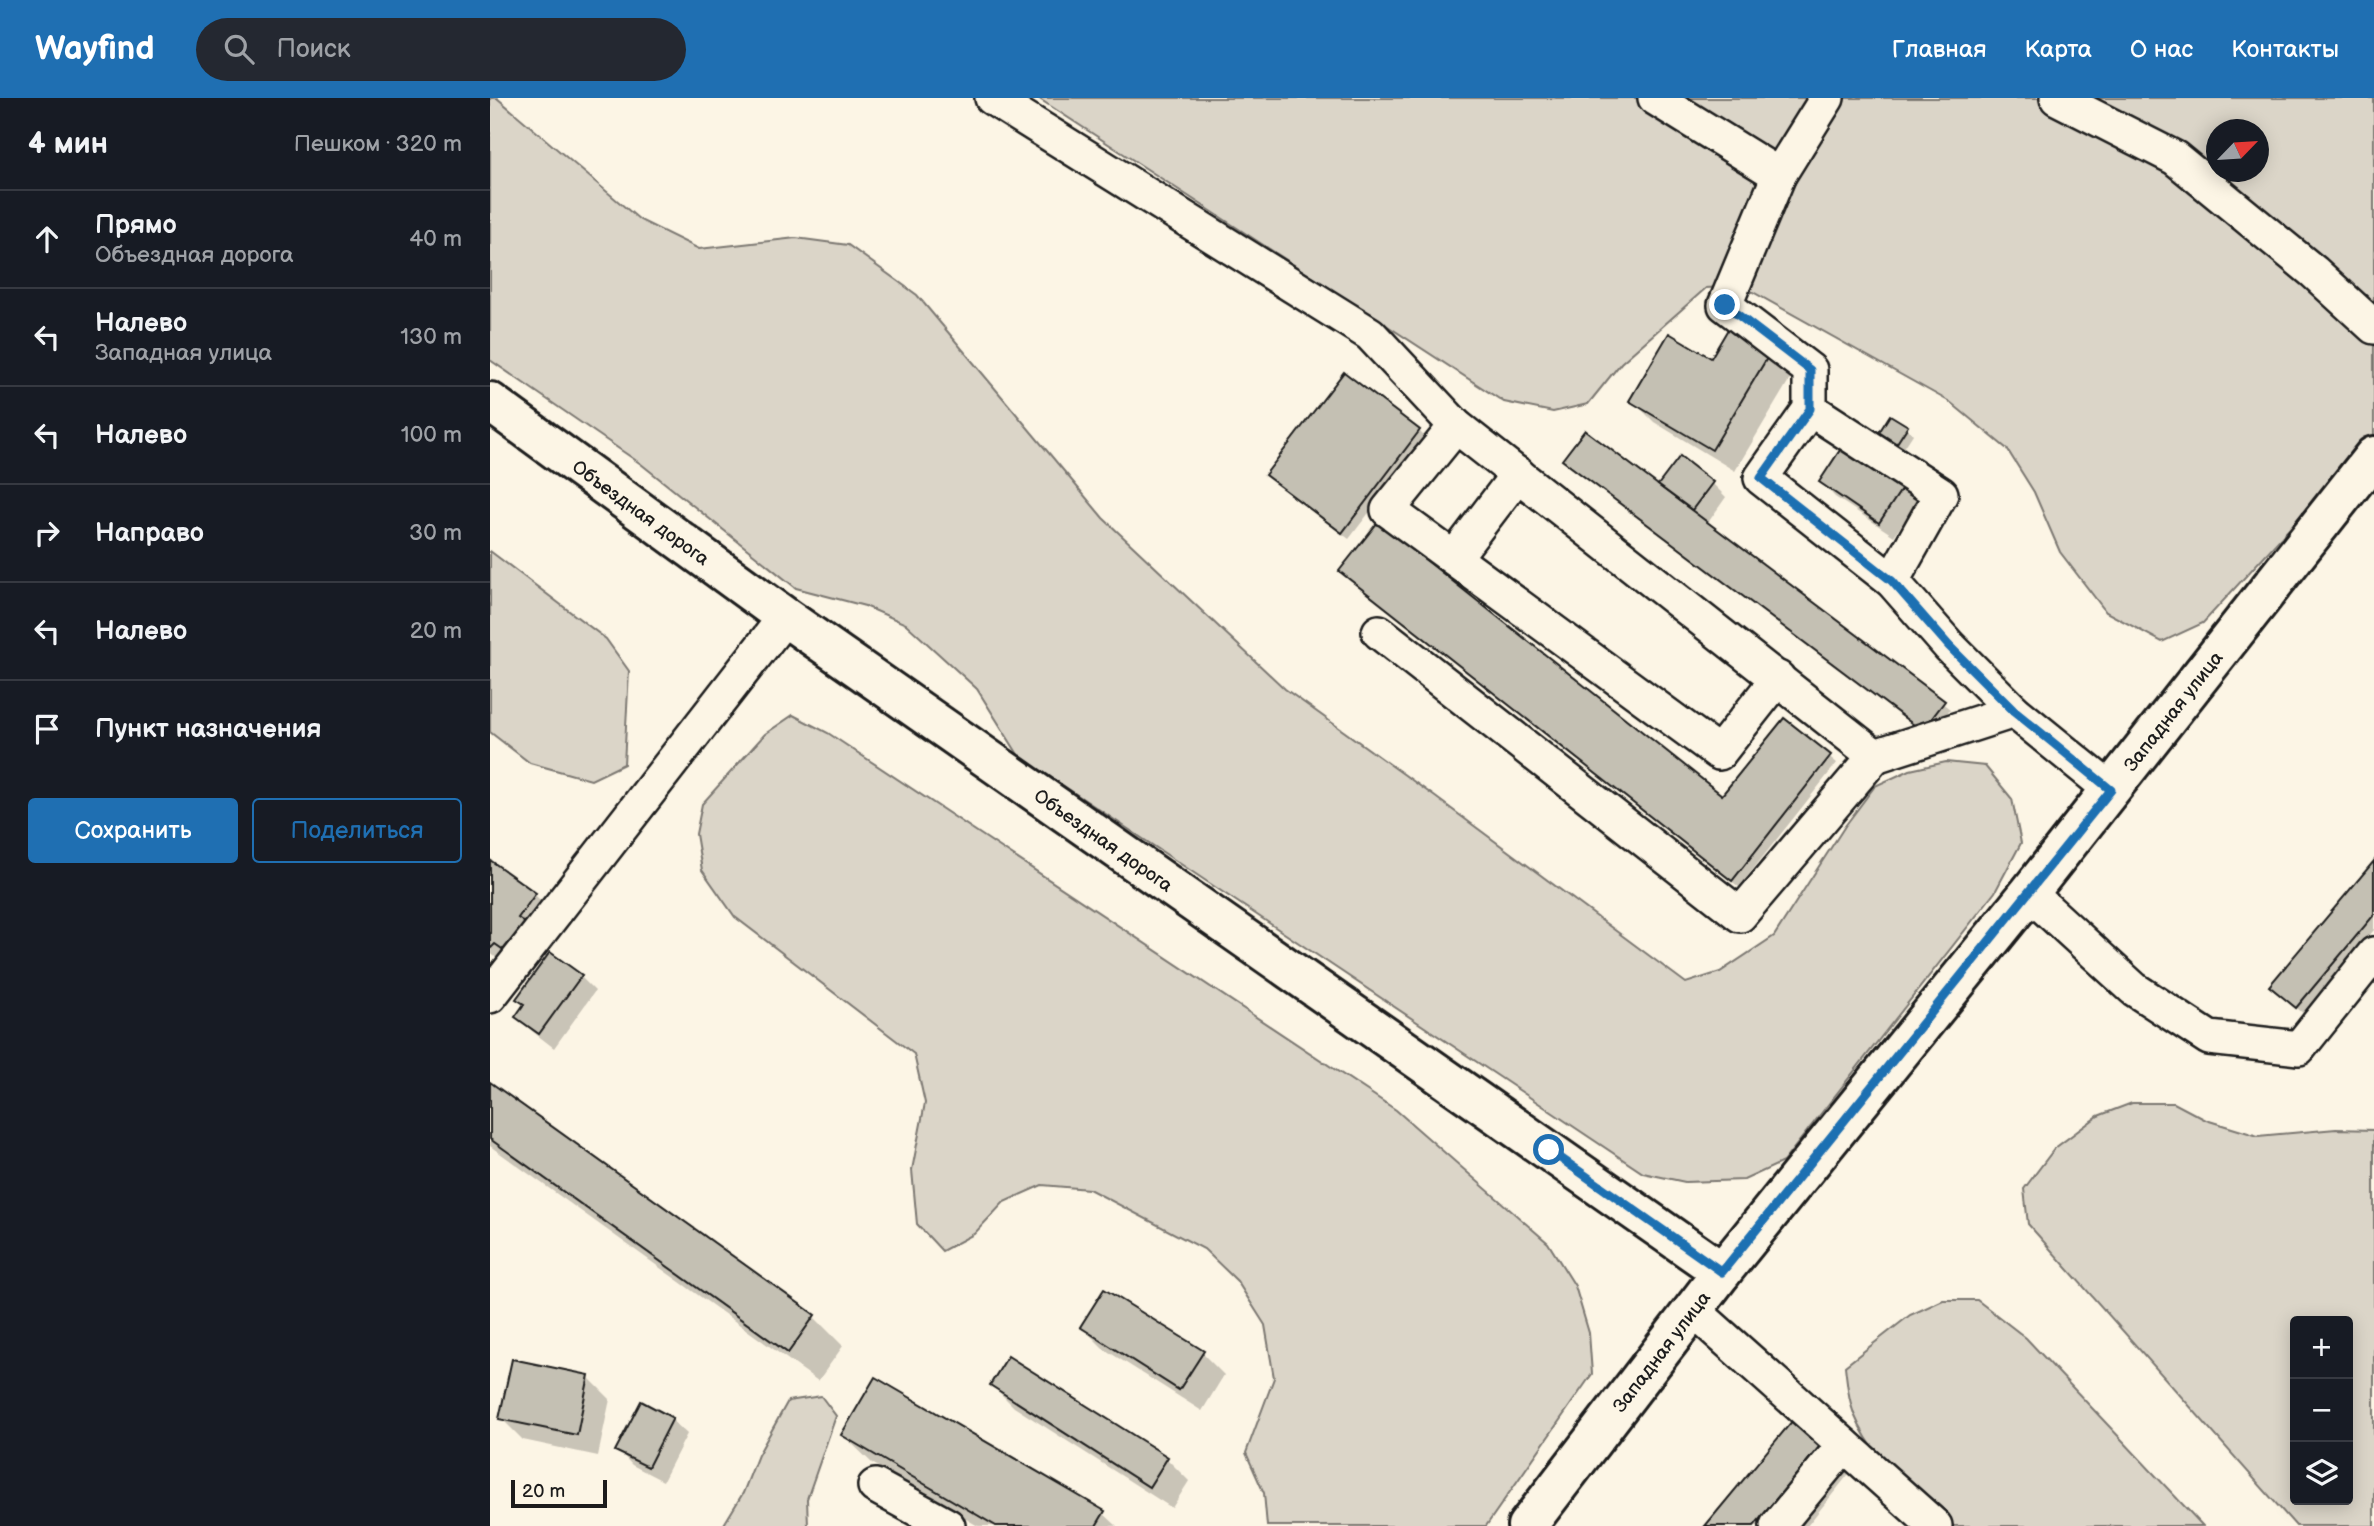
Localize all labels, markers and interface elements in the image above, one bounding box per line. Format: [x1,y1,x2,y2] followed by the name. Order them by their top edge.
[196,18,686,81] search box
[35,29,154,69] text: Wayfind
[220,30,258,68] icon: search
[276,34,351,65] text: Поиск
[1892,35,1986,64] text: Главная
[2024,35,2092,64] text: Карта
[2130,35,2193,64] text: О нас
[2231,35,2339,64] text: Контакты
[2206,119,2269,182] north arrow
[28,126,108,162] text: 4 мин
[294,130,462,158] text: Пешком · 320 m
[95,210,177,241] text: Прямо
[28,220,66,258] icon: ahead
[409,225,462,253] text: 40 m
[95,241,294,269] text: Объездная дорога
[1709,289,1740,320] route end
[95,308,187,339] text: Налево
[28,318,66,356] icon: left
[400,323,462,351] text: 130 m
[95,339,272,367] text: Западная улица
[28,416,66,454] icon: left
[95,420,187,451] text: Налево
[401,421,462,449] text: 100 m
[567,456,713,571] street label: Объездная дорога
[28,514,66,552] icon: right
[95,518,204,549] text: Направо
[409,519,462,547] text: 30 m
[28,612,66,650] icon: left
[95,616,187,647] text: Налево
[410,617,462,645] text: 20 m
[2120,647,2228,776] street label: Западная улица
[28,710,66,748] icon: arrive
[95,714,321,745] text: Пункт назначения
[1029,785,1177,898] street label: Объездная дорога
[28,798,238,863] button: Сохранить
[252,798,462,863] button: Поделиться
[1533,1134,1564,1165] route start
[1608,1287,1716,1418] street label: Западная улица
[2290,1316,2353,1505] map controls
[2290,1316,2353,1379] button: +
[2290,1379,2353,1442] button: −
[2290,1442,2353,1505] button: layers
[511,1477,607,1509] scale bar
[522,1480,565,1503] text: 20 m

